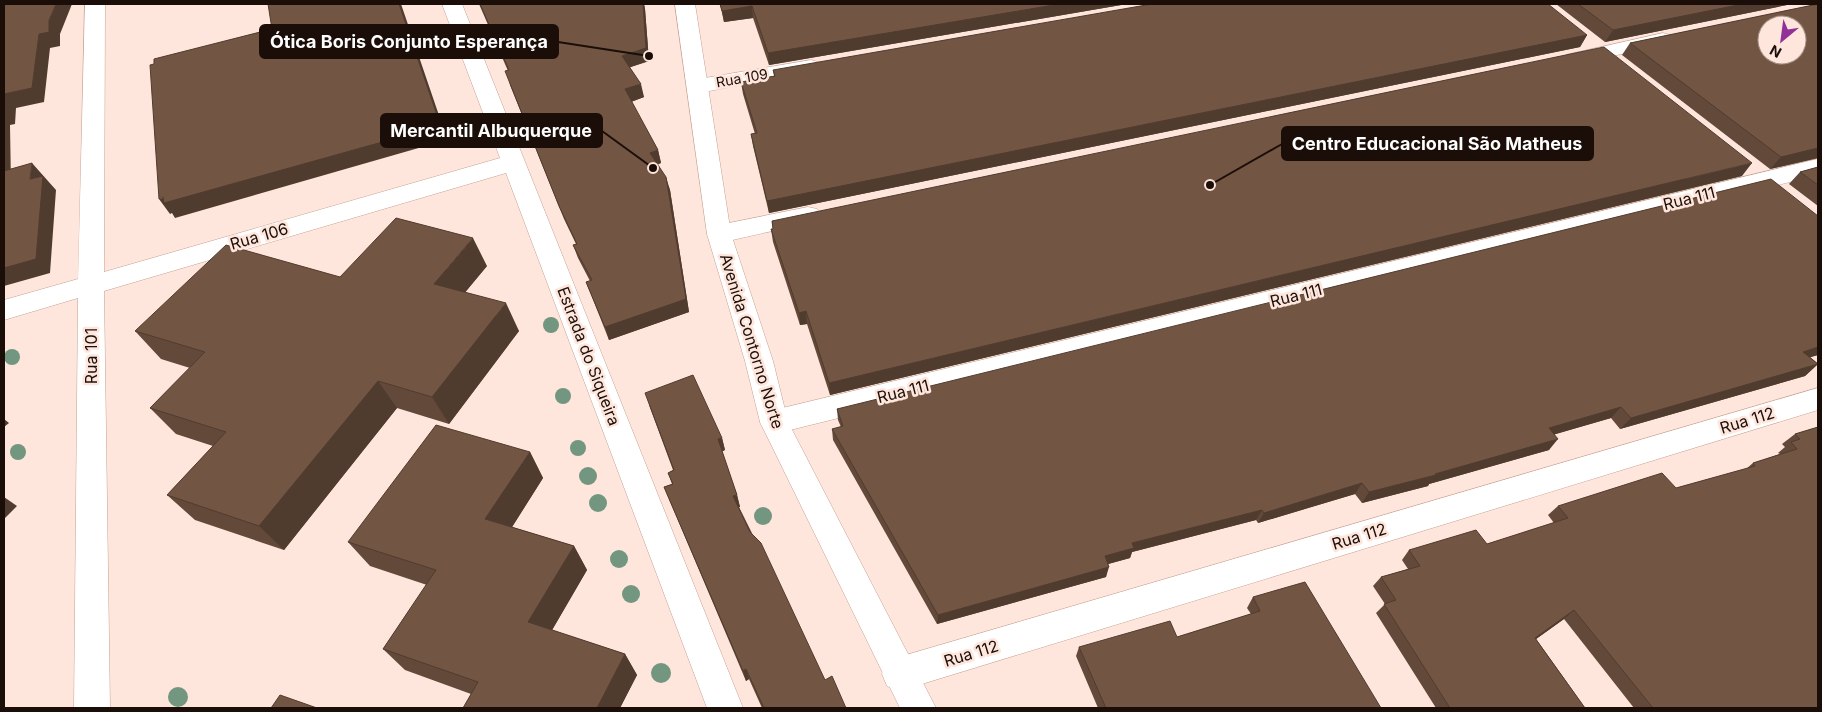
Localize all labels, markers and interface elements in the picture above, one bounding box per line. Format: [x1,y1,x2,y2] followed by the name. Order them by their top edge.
[1757,15,1807,65] north arrow
[260,25,558,58] callout: Ótica Boris Conjunto Esperança
[270,31,548,52] text: Ótica Boris Conjunto Esperança
[1767,42,1784,62] text: N
[715,65,769,90] street label: Rua 109
[381,114,602,147] callout: Mercantil Albuquerque
[390,120,592,141] text: Mercantil Albuquerque
[1282,127,1593,160] callout: Centro Educacional São Matheus
[1292,133,1582,154] text: Centro Educacional São Matheus
[1661,182,1717,214] street label: Rua 111
[228,218,290,254] street label: Rua 106
[716,251,788,431] street label: Avenida Contorno Norte
[1268,279,1324,311] street label: Rua 111
[553,284,625,428] street label: Estrada do Siqueira
[81,328,101,384] street label: Rua 101
[875,375,931,407] street label: Rua 111
[1717,402,1777,438] street label: Rua 112
[1329,518,1389,554] street label: Rua 112
[941,635,1001,671] street label: Rua 112

